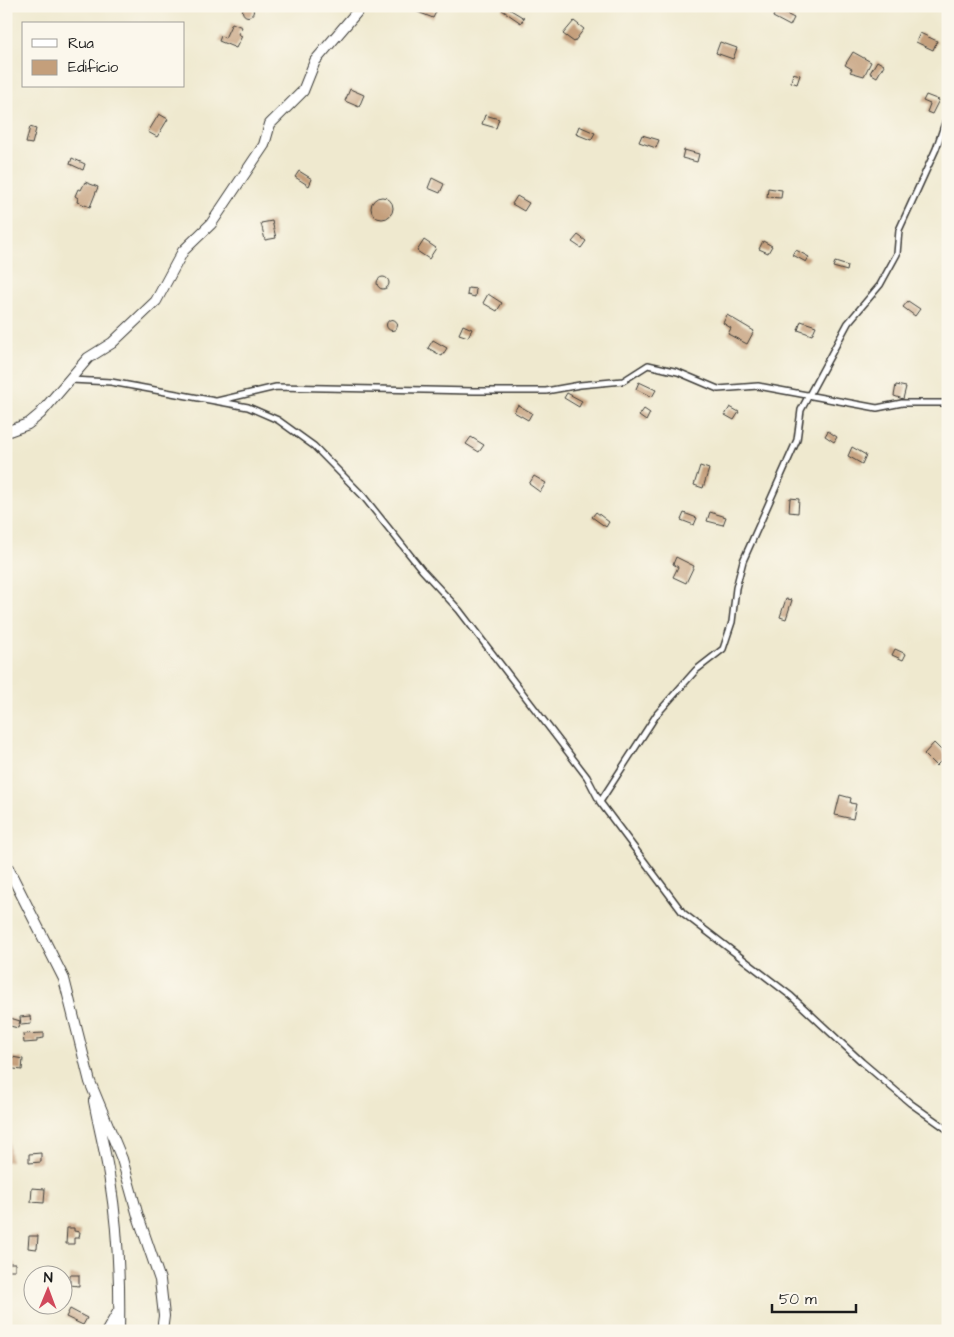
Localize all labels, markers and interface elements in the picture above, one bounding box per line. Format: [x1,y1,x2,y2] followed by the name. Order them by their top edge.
[22,22,185,88] legend
[68,33,94,54] text: Rua
[68,57,119,78] text: Edifício
[22,1264,72,1314] north arrow
[44,1268,53,1288] text: N
[772,1282,855,1314] scale bar
[779,1289,817,1310] text: 50 m

